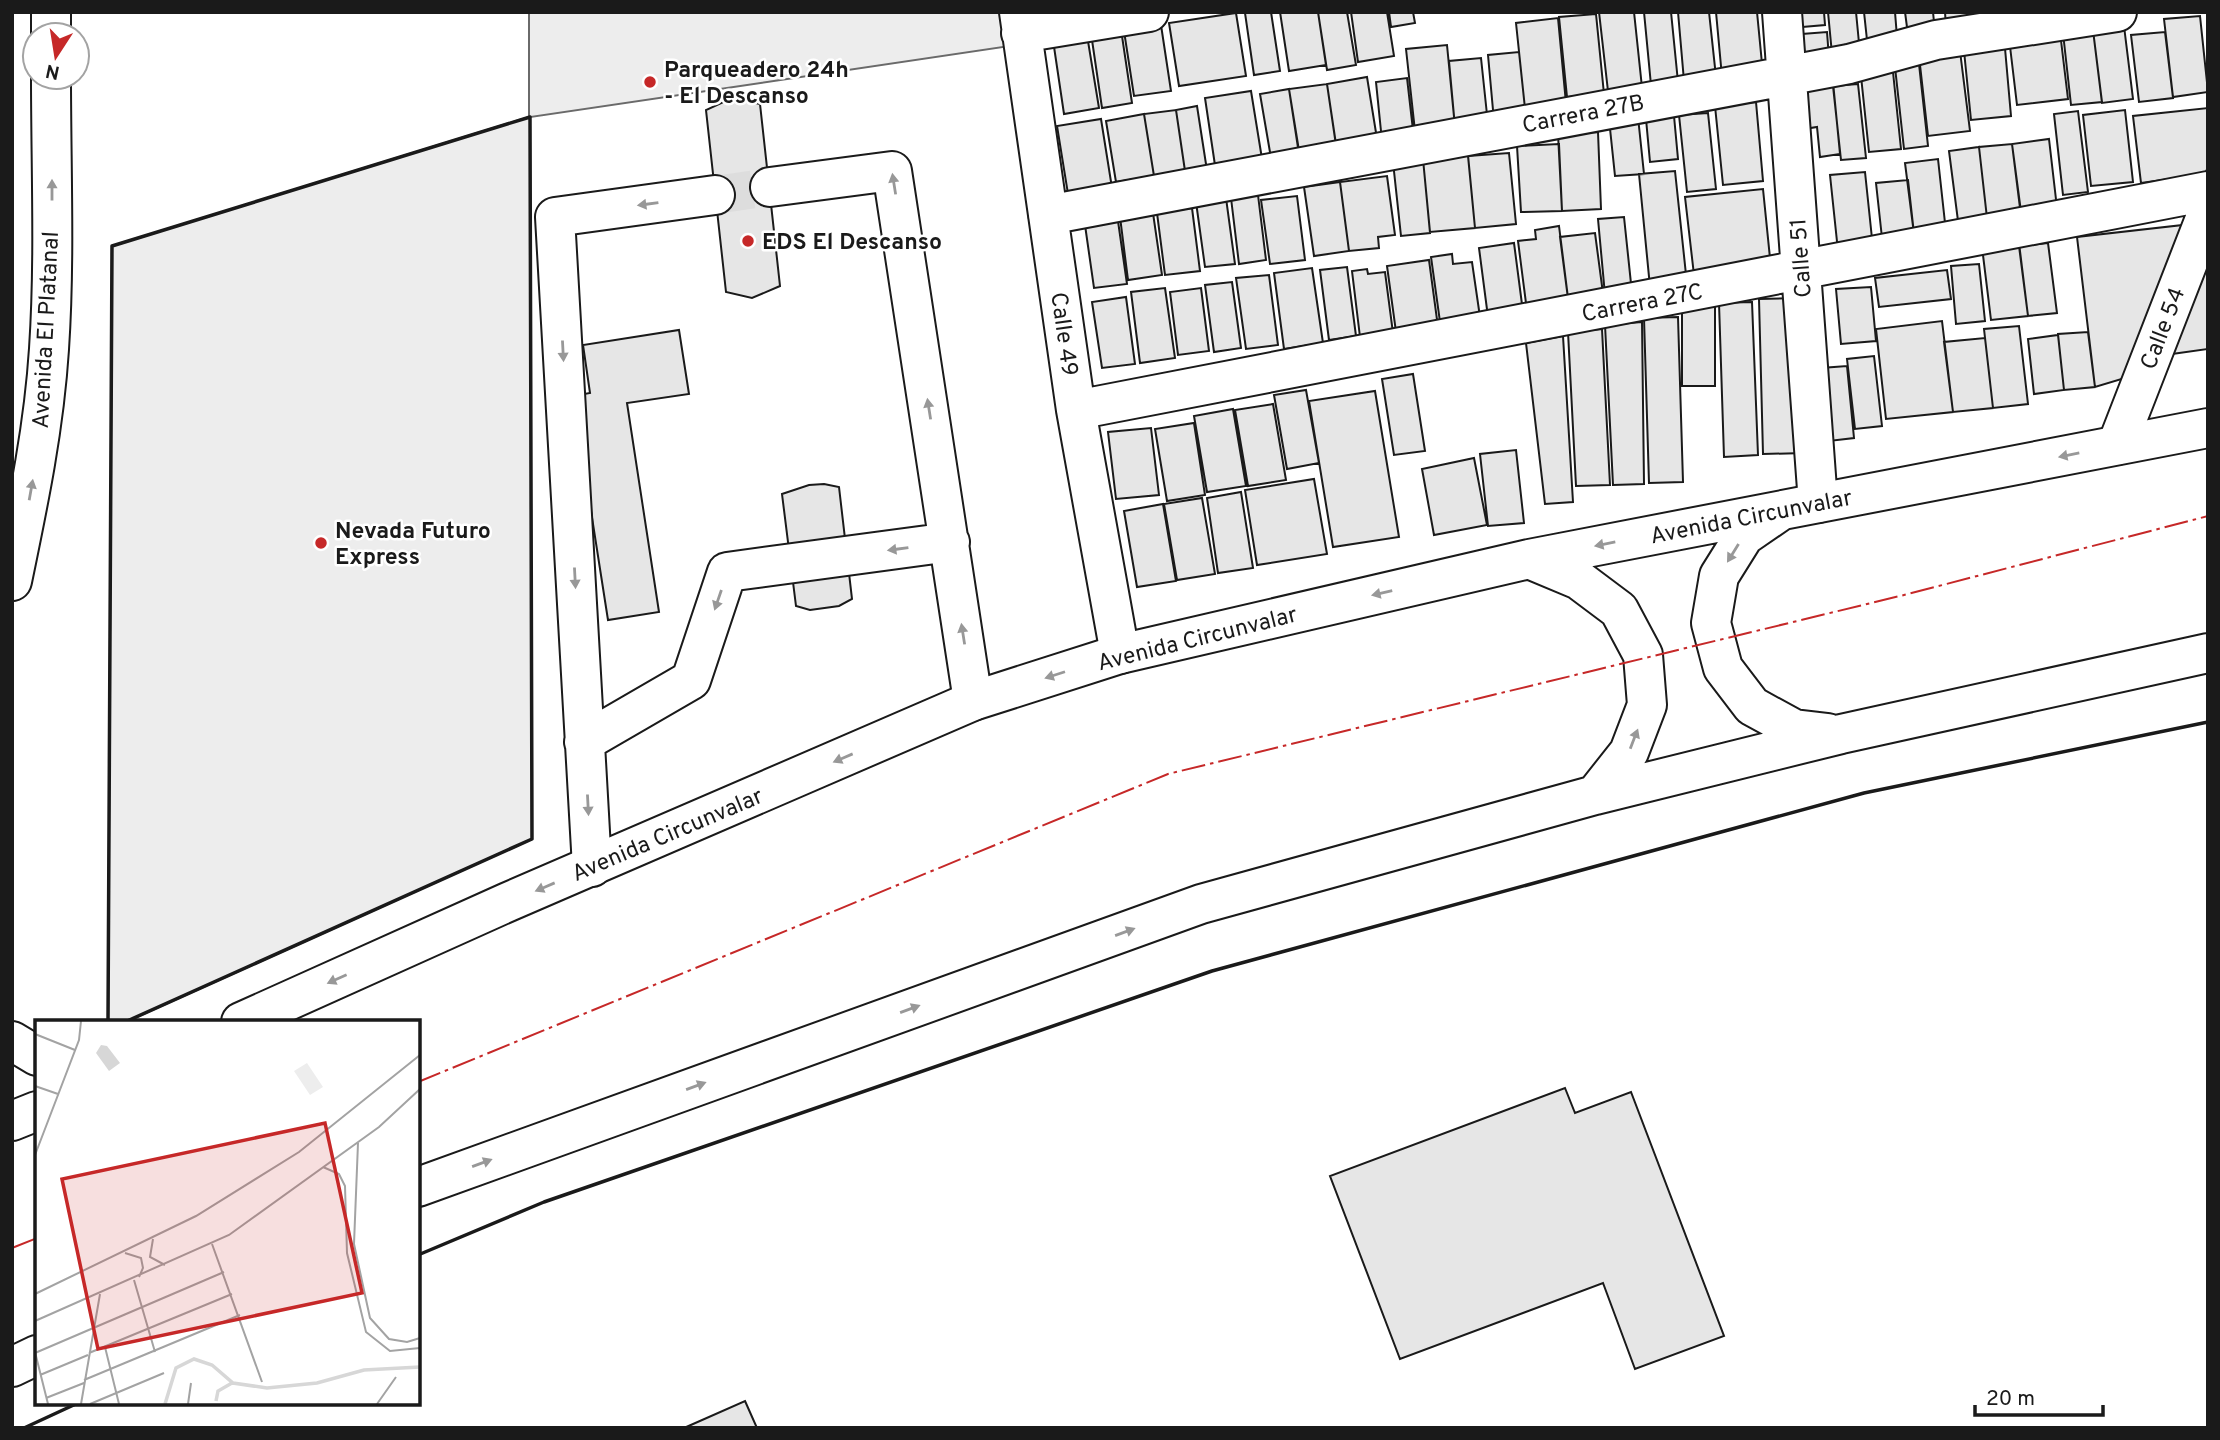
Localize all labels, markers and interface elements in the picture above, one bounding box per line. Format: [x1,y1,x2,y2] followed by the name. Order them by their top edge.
[21,21,91,91] north arrow
[664,57,849,112] place label: Parqueadero 24h - El Descanso
[44,58,62,84] text: N
[642,74,658,90] marker: Parqueadero 24h - El Descanso
[1520,89,1647,142] street label: Carrera 27B
[888,173,899,195] one-way arrow
[46,179,58,201] one-way arrow
[637,199,659,210] one-way arrow
[1785,217,1820,299] street label: Calle 51
[762,229,942,258] place label: EDS El Descanso
[28,231,67,429] street label: Avenida El Platanal
[740,233,756,249] marker: EDS El Descanso
[1579,278,1706,330] street label: Carrera 27C
[2135,284,2193,374] street label: Calle 54
[1042,290,1083,378] street label: Calle 49
[557,340,568,362] one-way arrow
[923,398,934,420] one-way arrow
[2058,449,2080,460] one-way arrow
[26,479,37,501] one-way arrow
[1648,485,1855,552] street label: Avenida Circunvalar
[335,518,491,573] place label: Nevada Futuro Express
[313,535,329,551] marker: Nevada Futuro Express
[1594,539,1616,550] one-way arrow
[1727,543,1740,562] one-way arrow
[887,544,909,555] one-way arrow
[570,567,581,589] one-way arrow
[1371,588,1393,599] one-way arrow
[712,590,723,611] one-way arrow
[1095,602,1301,679] street label: Avenida Circunvalar
[958,623,969,645] one-way arrow
[1045,671,1066,681] one-way arrow
[1628,729,1639,750] one-way arrow
[833,753,854,764] one-way arrow
[568,783,768,890] street label: Avenida Circunvalar
[582,794,593,816] one-way arrow
[534,881,555,892] one-way arrow
[1114,926,1135,937] one-way arrow
[327,973,347,985] one-way arrow
[900,1003,921,1014] one-way arrow
[35,1020,420,1405] inset map
[686,1080,707,1091] one-way arrow
[472,1157,493,1168] one-way arrow
[1975,1374,2103,1418] scale bar
[1986,1386,2035,1413] text: 20 m

